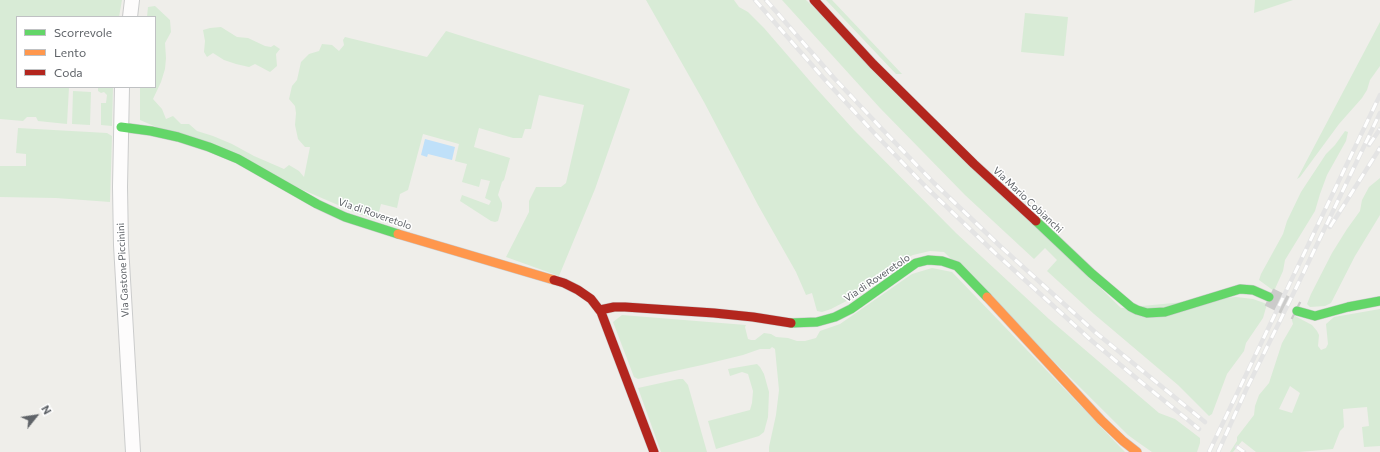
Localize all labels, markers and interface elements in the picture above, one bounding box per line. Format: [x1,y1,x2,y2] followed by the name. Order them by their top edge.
[16,16,156,88] legend
[54,25,112,39] text: Scorrevole
[54,45,86,59] text: Lento
[54,65,83,79] text: Coda
[991,164,1065,236] street label: Via Mario Cobianchi
[337,196,413,232] street label: Via di Roveretolo
[115,223,131,317] street label: Via Gastone Piccinini
[842,252,912,304] street label: Via di Roveretolo
[16,396,56,436] north arrow
[39,403,55,417] text: N

